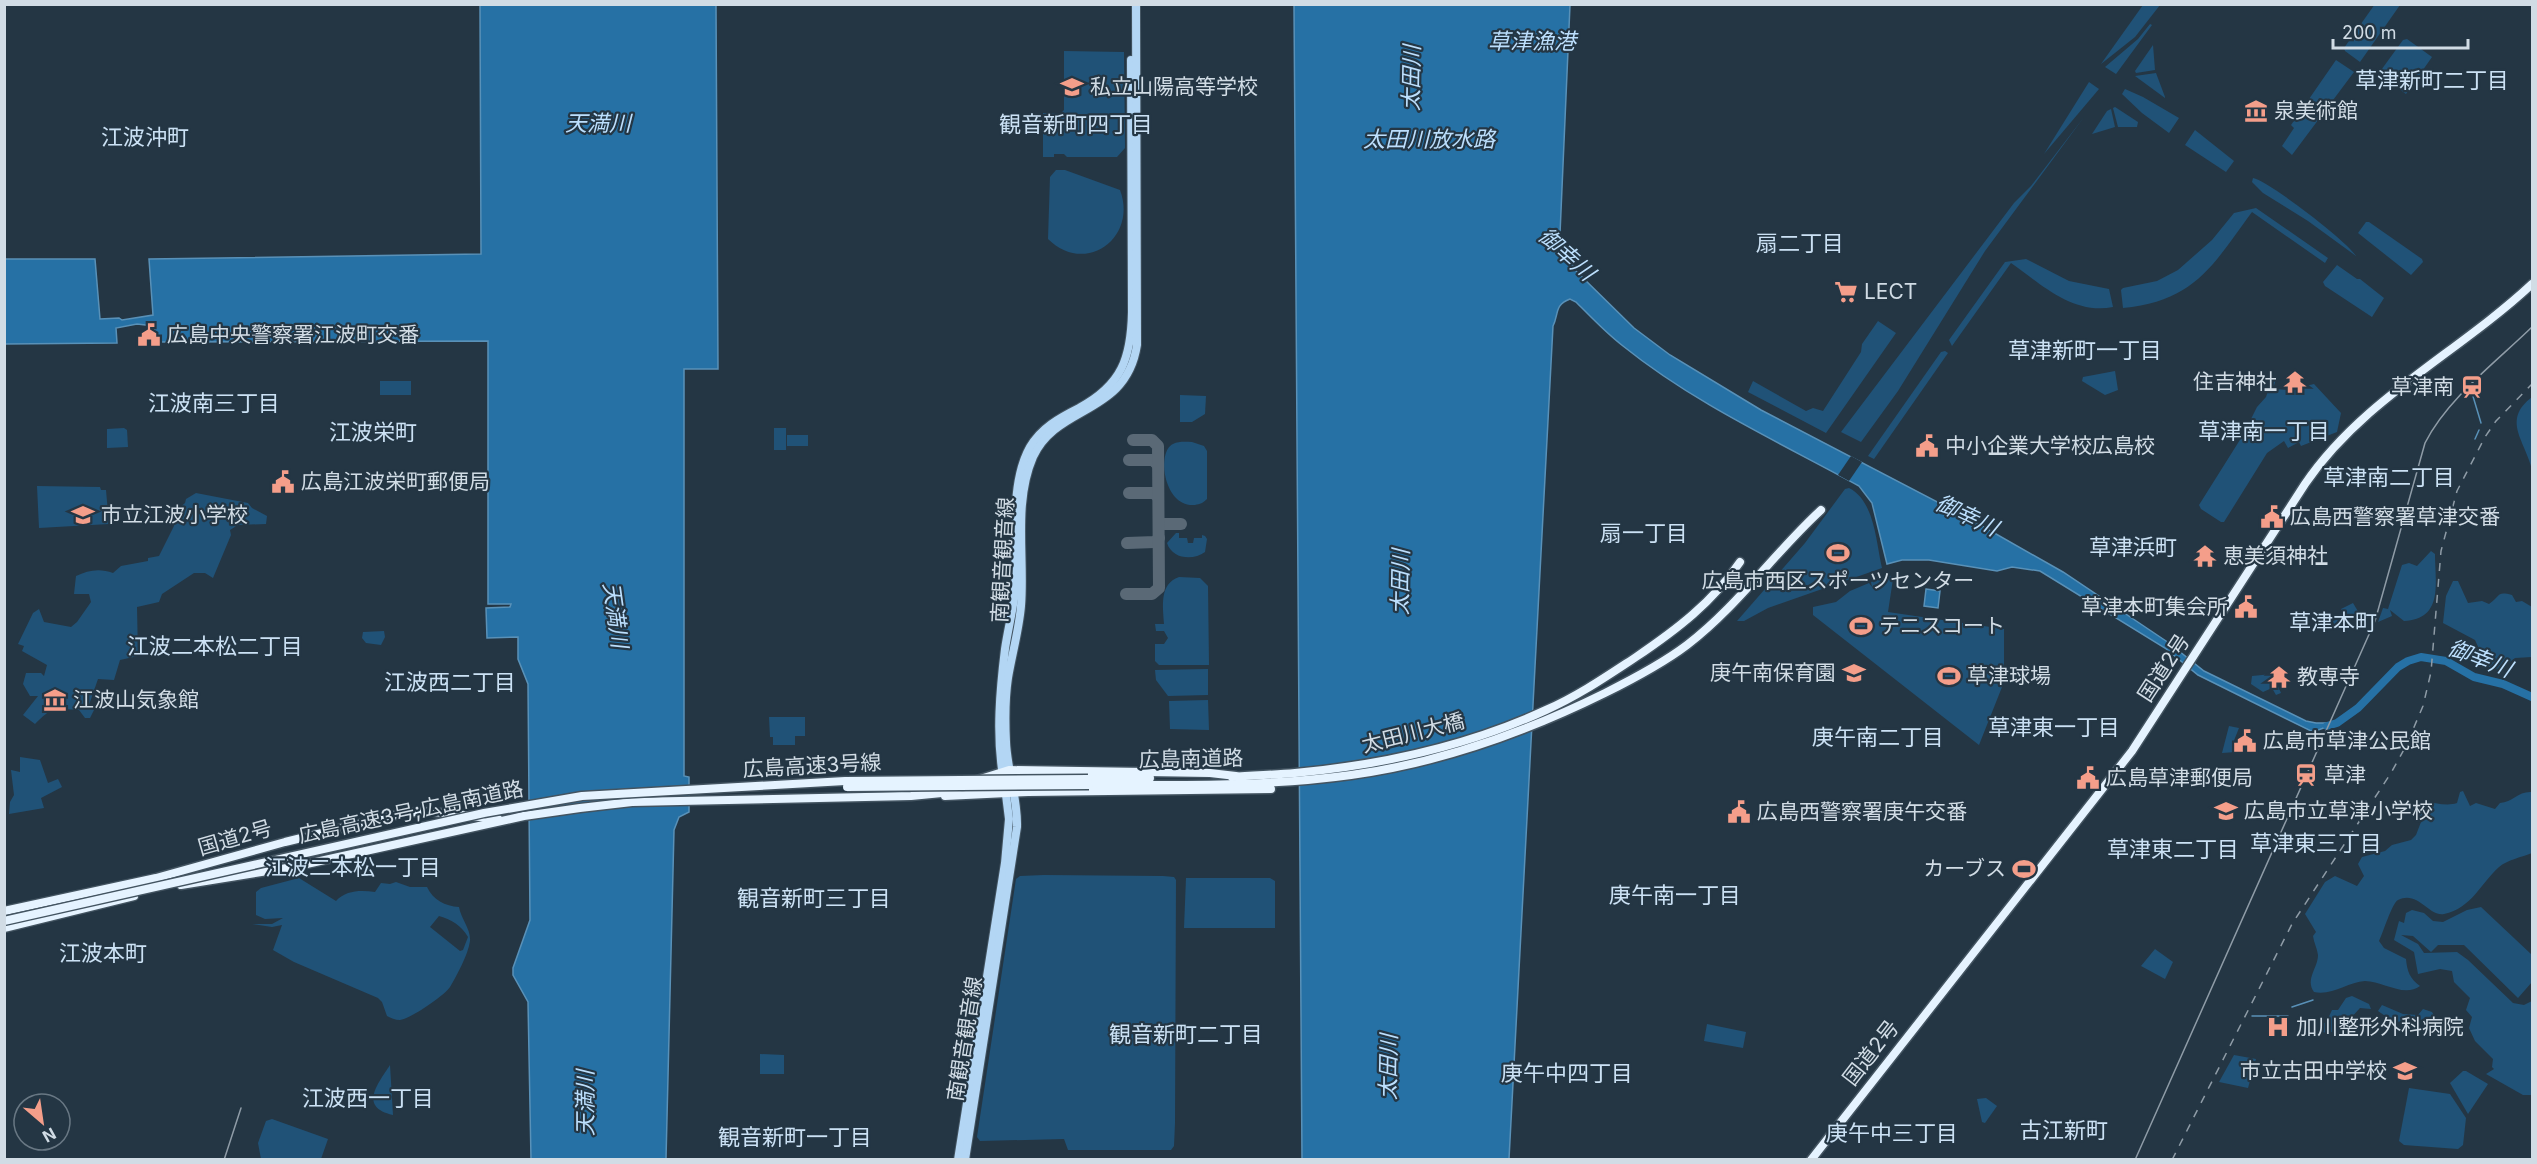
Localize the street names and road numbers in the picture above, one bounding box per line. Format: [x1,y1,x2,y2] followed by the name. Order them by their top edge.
[987,496,1018,624] street label: 南観音観音線
[2132,629,2195,706] street label: 国道2号
[1359,708,1467,757] street label: 太田川大橋
[1138,745,1244,772] street label: 広島南道路
[742,749,882,782] street label: 広島高速3号線
[296,775,526,848] street label: 広島高速3号;広島南道路
[195,815,275,860] street label: 国道2号
[942,975,987,1103] street label: 南観音観音線
[1837,1015,1904,1090] street label: 国道2号

